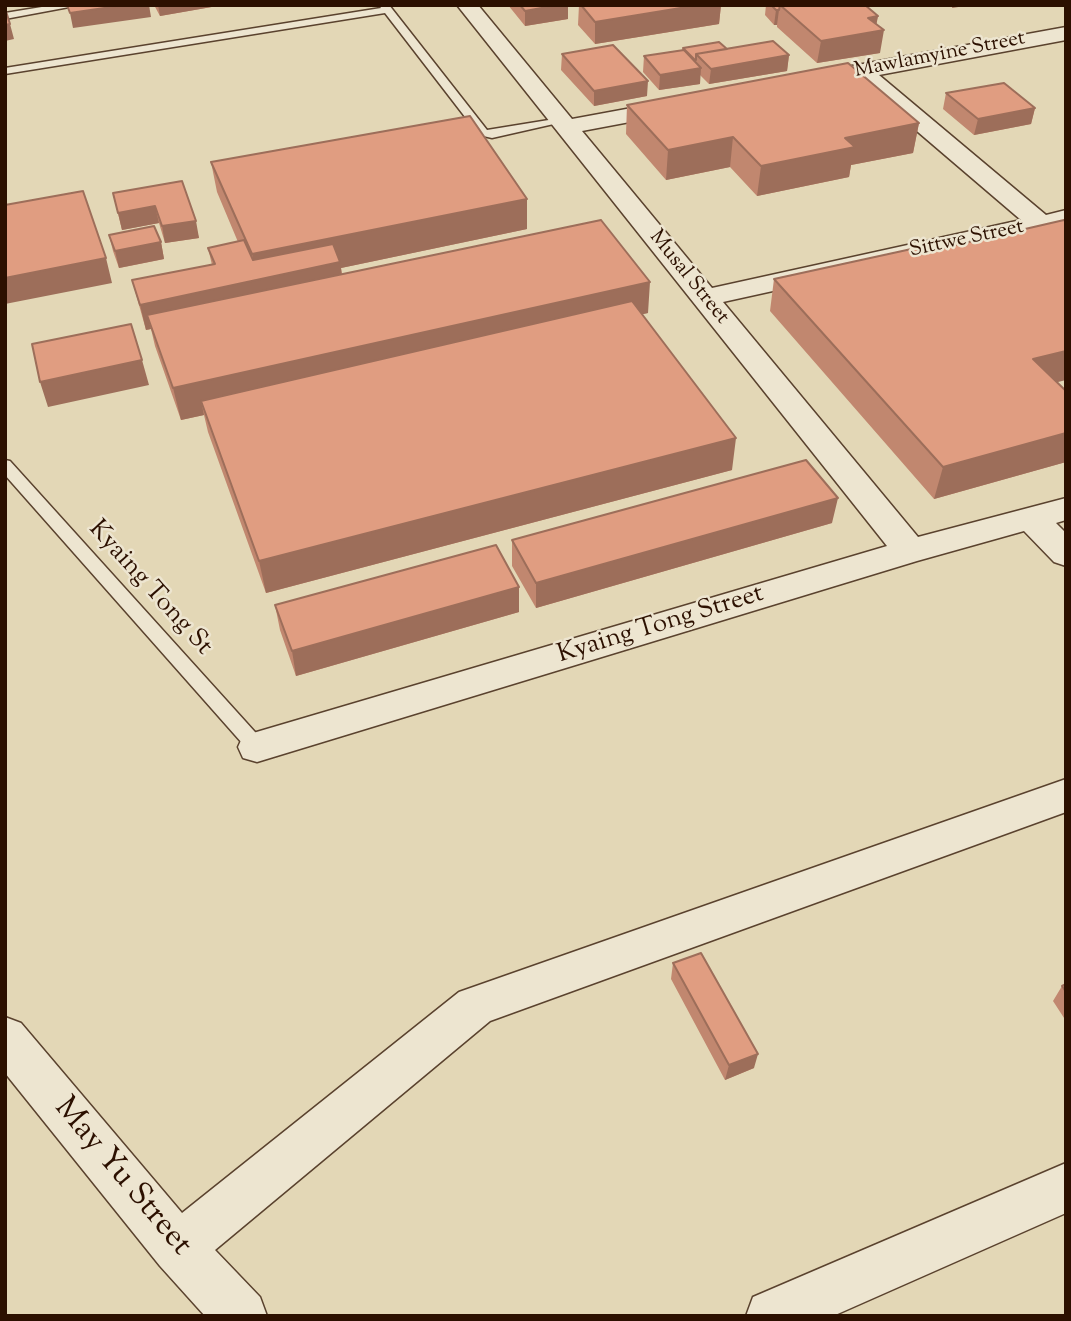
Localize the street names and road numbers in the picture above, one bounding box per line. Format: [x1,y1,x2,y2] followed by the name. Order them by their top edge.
[852,27,1028,85] street label: Mawlamyine Street
[907,216,1027,264] street label: Sittwe Street
[642,226,734,330] street label: Musal Street
[80,515,218,663] street label: Kyaing Tong St
[554,580,768,672] street label: Kyaing Tong Street
[44,1091,198,1265] street label: May Yu Street

